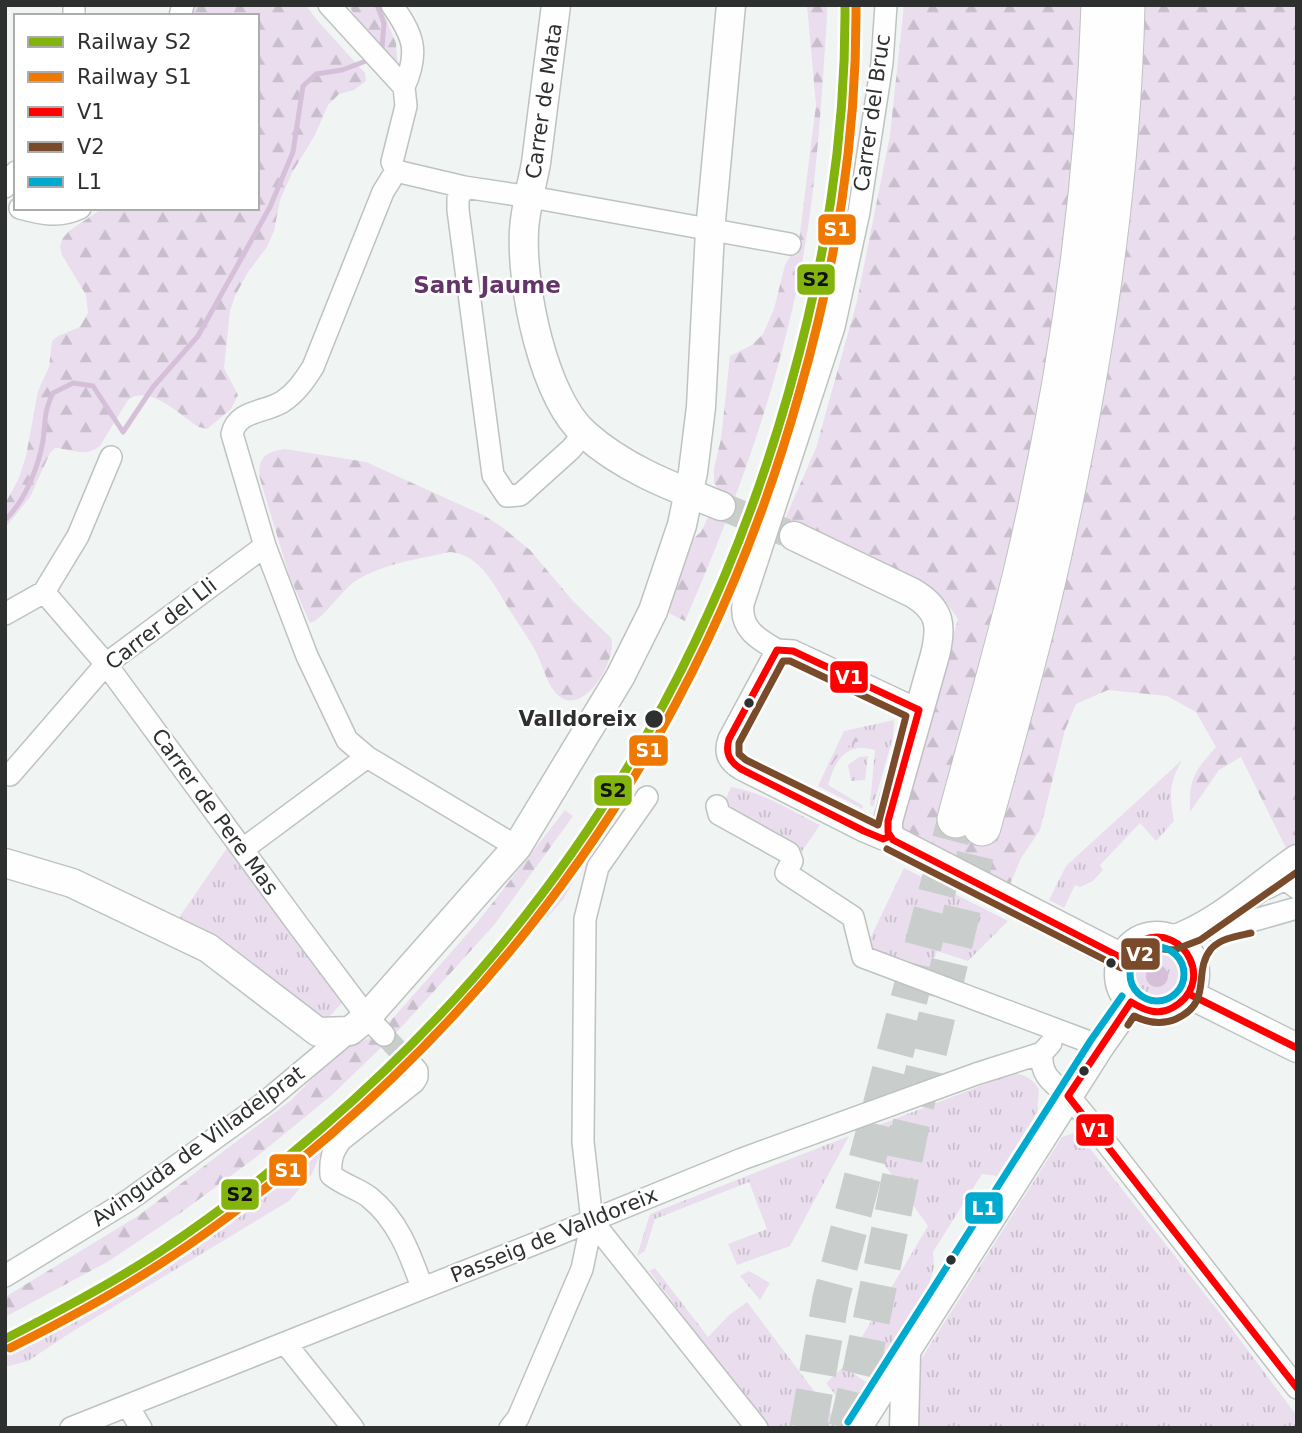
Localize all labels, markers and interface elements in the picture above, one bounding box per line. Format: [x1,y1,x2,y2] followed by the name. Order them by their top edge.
[14,14,259,210] legend
[521,21,567,181] street label: Carrer de Mata
[77,30,192,54] text: Railway S2
[849,33,895,193] street label: Carrer del Bruc
[77,65,192,89] text: Railway S1
[77,100,105,124] text: V1
[77,135,105,159] text: V2
[77,170,102,194] text: L1
[817,213,857,246] line badge: S1
[824,218,850,240] text: S1
[796,263,836,296] line badge: S2
[803,268,829,290] text: S2
[413,272,561,298] district label: Sant Jaume
[101,573,221,675] street label: Carrer del Lli
[829,660,869,694] line badge: V1
[835,666,863,688] text: V1
[742,696,756,710] unlabelled marker
[519,707,637,731] place label: Valldoreix
[643,708,665,730] marker: Valldoreix
[147,724,283,900] street label: Carrer de Pere Mas
[628,734,669,767] line badge: S1
[636,739,662,761] text: S1
[593,774,633,807] line badge: S2
[600,779,626,801] text: S2
[1120,937,1161,971] line badge: V2
[1126,943,1154,965] text: V2
[1104,956,1118,970] unlabelled marker
[87,1061,309,1231] street label: Avinguda de Villadelprat
[1077,1064,1091,1078] unlabelled marker
[1075,1113,1115,1147] line badge: V1
[1081,1119,1109,1141] text: V1
[268,1153,308,1187] line badge: S1
[275,1159,301,1181] text: S1
[220,1178,260,1211] line badge: S2
[447,1182,661,1288] street label: Passeig de Valldoreix
[227,1183,253,1205] text: S2
[964,1191,1004,1225] line badge: L1
[971,1197,997,1219] text: L1
[944,1253,958,1267] unlabelled marker

